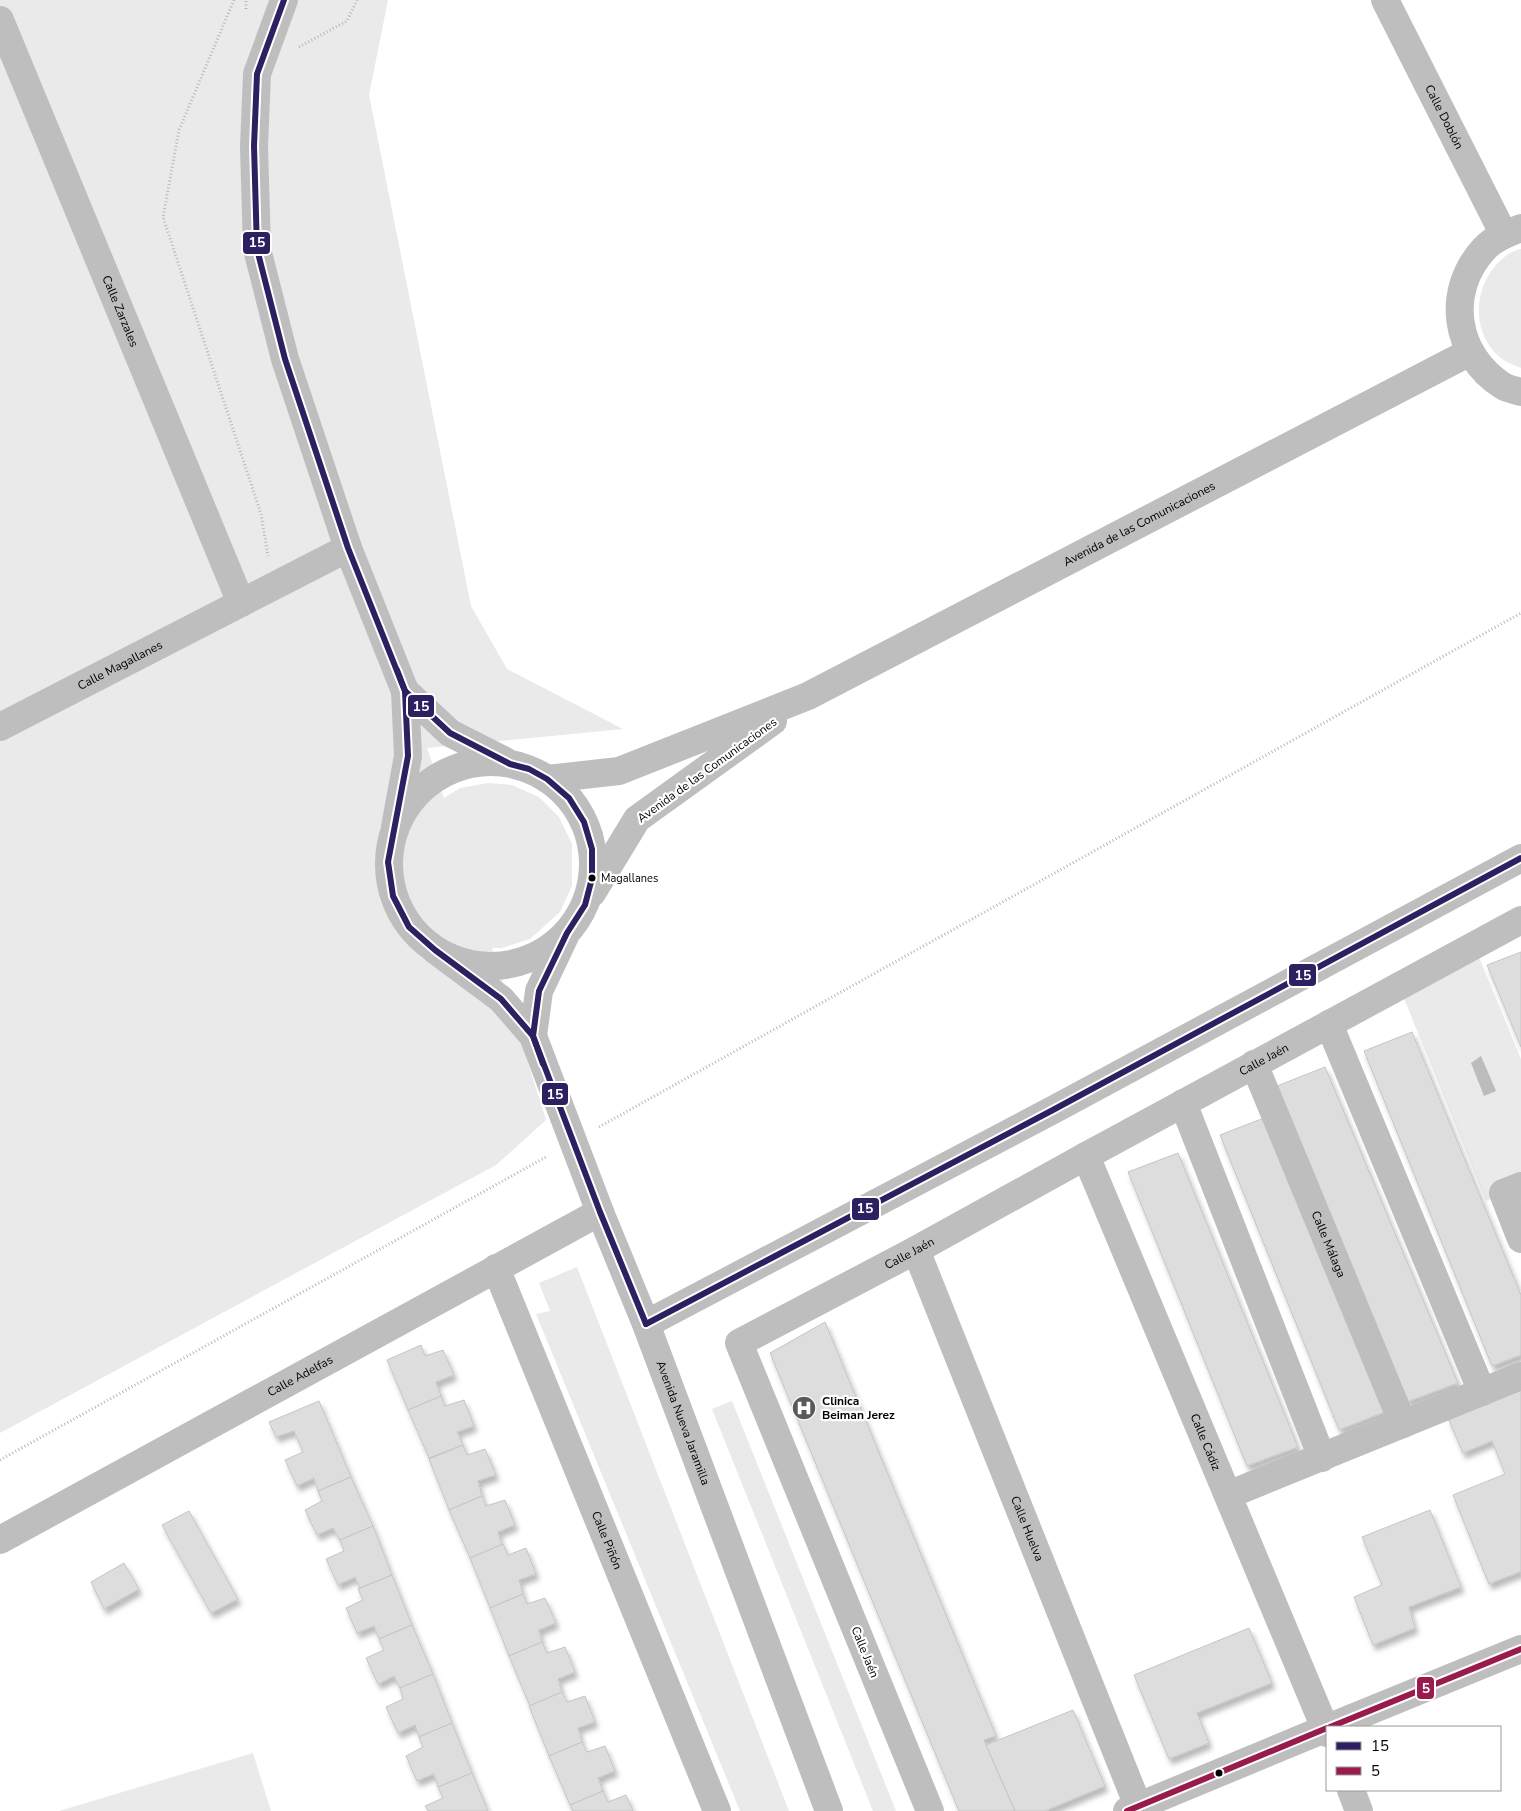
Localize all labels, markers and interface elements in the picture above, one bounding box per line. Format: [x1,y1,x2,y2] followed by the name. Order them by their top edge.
[1421,82,1467,152] street label: Calle Doblón
[242,231,271,255] line badge: 15
[249,233,265,252] text: 15
[98,273,142,349] street label: Calle Zarzales
[1060,478,1218,570] street label: Avenida de las Comunicaciones
[75,637,165,694] street label: Calle Magallanes
[407,694,435,718] line badge: 15
[413,697,429,716] text: 15
[634,714,780,826] street label: Avenida de las Comunicaciones
[601,871,658,886] place label: Magallanes
[587,873,597,883] marker: Magallanes
[1288,963,1317,987] line badge: 15
[1295,966,1311,985] text: 15
[1236,1040,1292,1079] street label: Calle Jaén
[541,1082,569,1106] line badge: 15
[547,1085,563,1104] text: 15
[851,1197,880,1221] line badge: 15
[857,1199,873,1218] text: 15
[1308,1208,1350,1280] street label: Calle Málaga
[882,1233,937,1273] street label: Calle Jaén
[264,1351,336,1400] street label: Calle Adelfas
[652,1358,714,1487] street label: Avenida Nueva Jaramilla
[822,1393,895,1423] place label: Clinica Beiman Jerez
[791,1395,817,1421] hospital icon: Clinica Beiman Jerez
[1186,1411,1225,1473] street label: Calle Cádiz
[1007,1494,1047,1564] street label: Calle Huelva
[588,1509,626,1572] street label: Calle Piñón
[847,1624,883,1680] street label: Calle Jaén
[1416,1676,1435,1700] line badge: 5
[1422,1679,1430,1698] text: 5
[1326,1726,1501,1791] legend
[1371,1736,1389,1756] text: 15
[1371,1761,1380,1781] text: 5
[1214,1768,1224,1778] unlabelled marker

